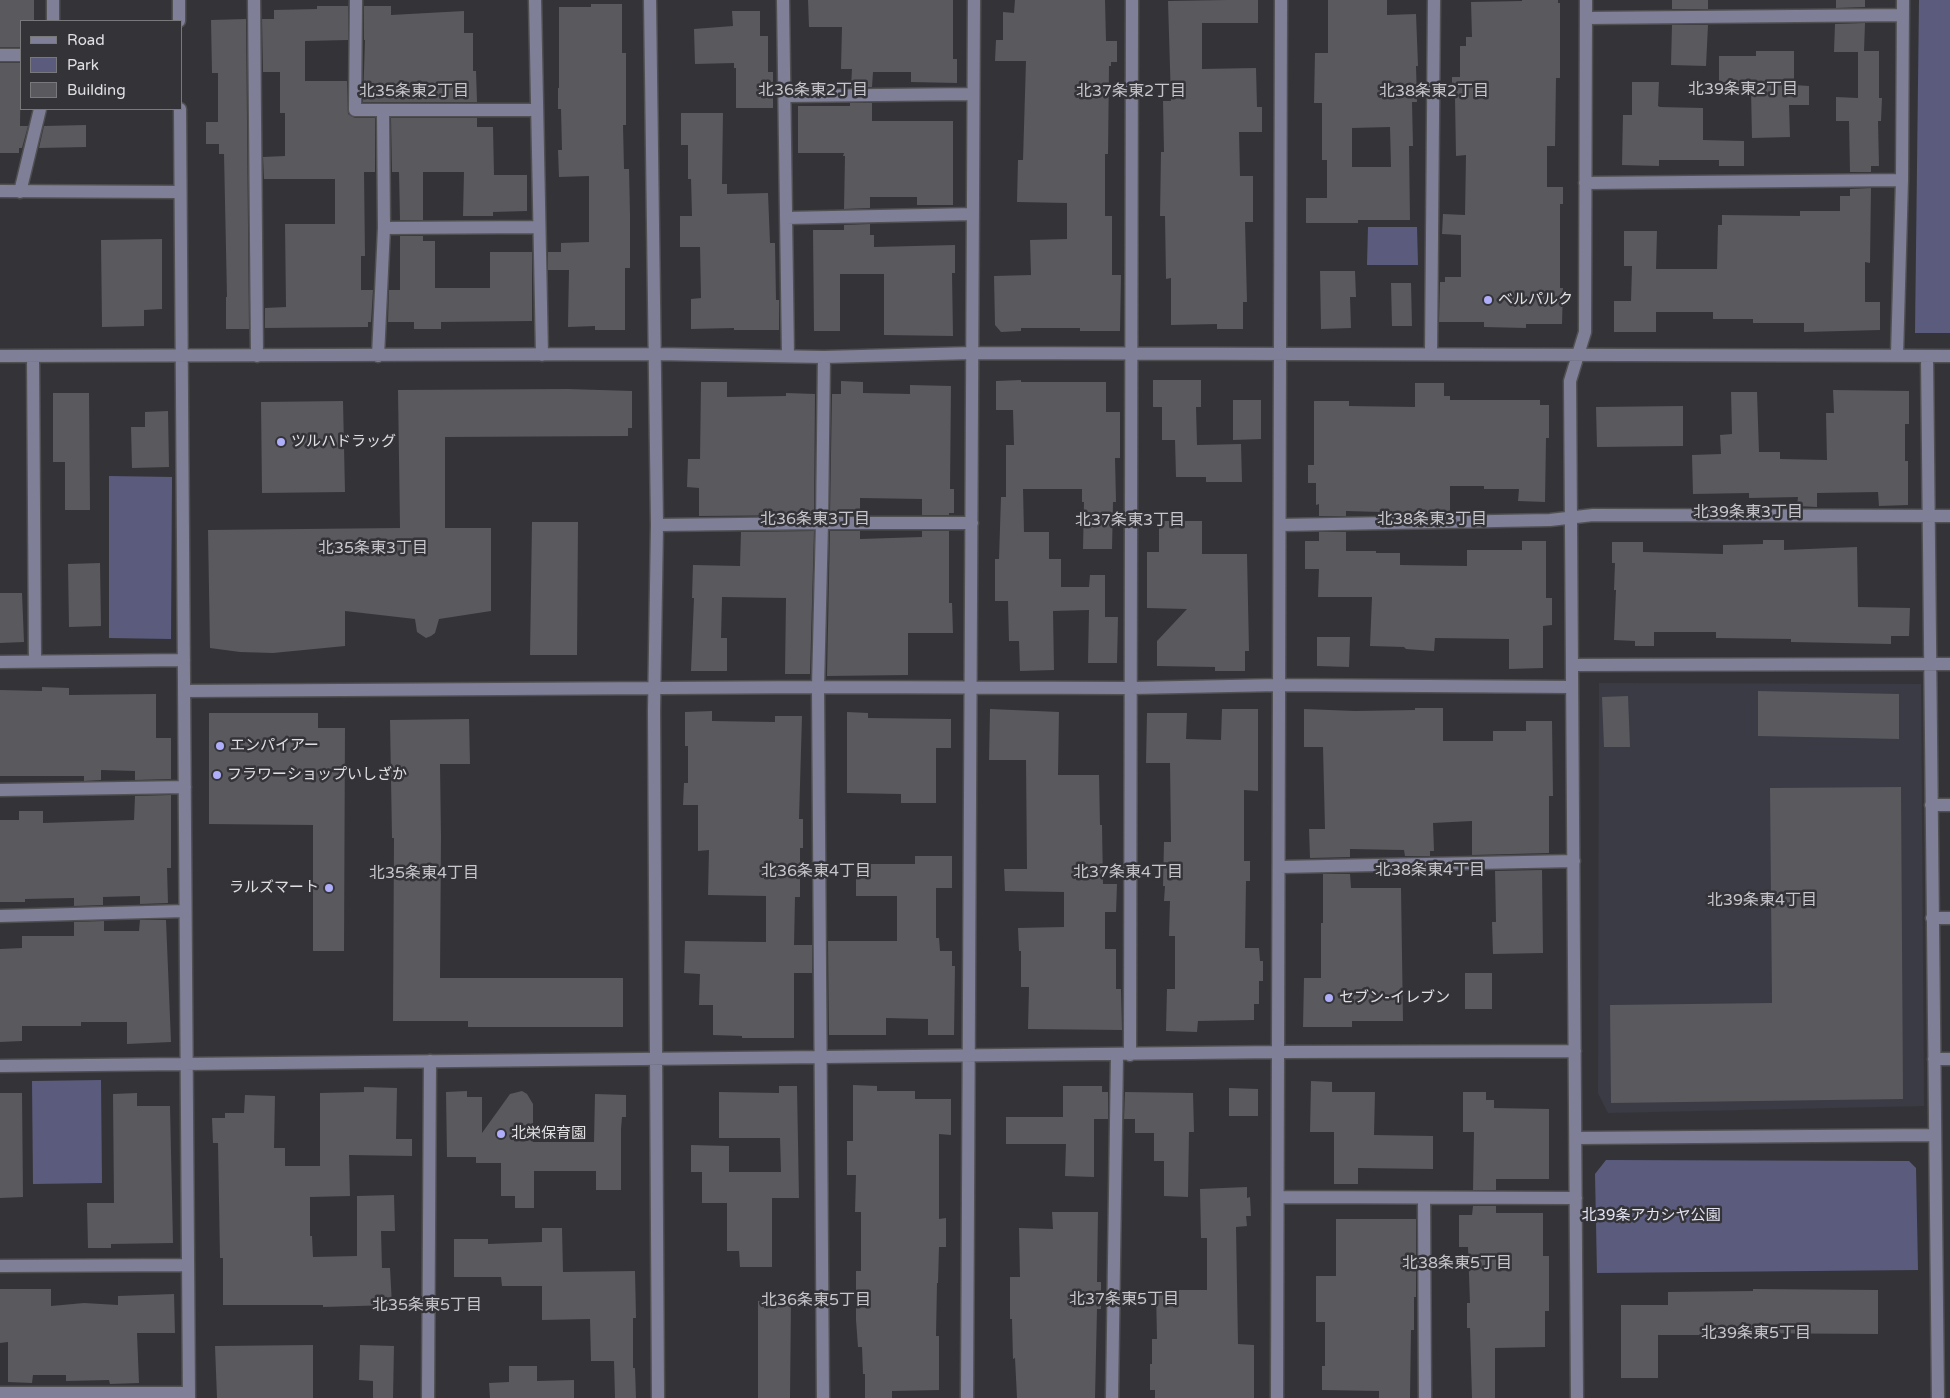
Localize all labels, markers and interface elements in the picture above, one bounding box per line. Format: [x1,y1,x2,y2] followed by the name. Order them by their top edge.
[20,20,182,110] legend
[67,31,105,49] text: Road
[67,56,99,74] text: Park
[1688,80,1798,100] district label: 北39条東2丁目
[67,81,126,99] text: Building
[758,81,868,101] district label: 北36条東2丁目
[359,82,469,102] district label: 北35条東2丁目
[1076,82,1186,102] district label: 北37条東2丁目
[1379,82,1489,102] district label: 北38条東2丁目
[1498,291,1573,309] place label: ベルパルク
[1482,294,1494,306] marker: ベルパルク
[291,433,396,451] place label: ツルハドラッグ
[275,436,287,448] marker: ツルハドラッグ
[1693,503,1803,523] district label: 北39条東3丁目
[760,510,870,530] district label: 北36条東3丁目
[1377,510,1487,530] district label: 北38条東3丁目
[1075,511,1185,531] district label: 北37条東3丁目
[318,539,428,559] district label: 北35条東3丁目
[230,737,319,755] place label: エンパイアー
[214,740,226,752] marker: エンパイアー
[227,766,407,784] place label: フラワーショップいしざか
[211,769,223,781] marker: フラワーショップいしざか
[1375,861,1485,881] district label: 北38条東4丁目
[761,862,871,882] district label: 北36条東4丁目
[1073,863,1183,883] district label: 北37条東4丁目
[369,864,479,884] district label: 北35条東4丁目
[229,879,319,897] place label: ラルズマート
[323,882,335,894] marker: ラルズマート
[1707,891,1817,911] district label: 北39条東4丁目
[1339,989,1450,1007] place label: セブン-イレブン
[1323,992,1335,1004] marker: セブン-イレブン
[511,1125,586,1143] place label: 北栄保育園
[495,1128,507,1140] marker: 北栄保育園
[1582,1207,1720,1225] park label: 北39条アカシヤ公園
[1402,1254,1512,1274] district label: 北38条東5丁目
[1069,1290,1179,1310] district label: 北37条東5丁目
[761,1291,871,1311] district label: 北36条東5丁目
[372,1296,482,1316] district label: 北35条東5丁目
[1701,1324,1811,1344] district label: 北39条東5丁目

